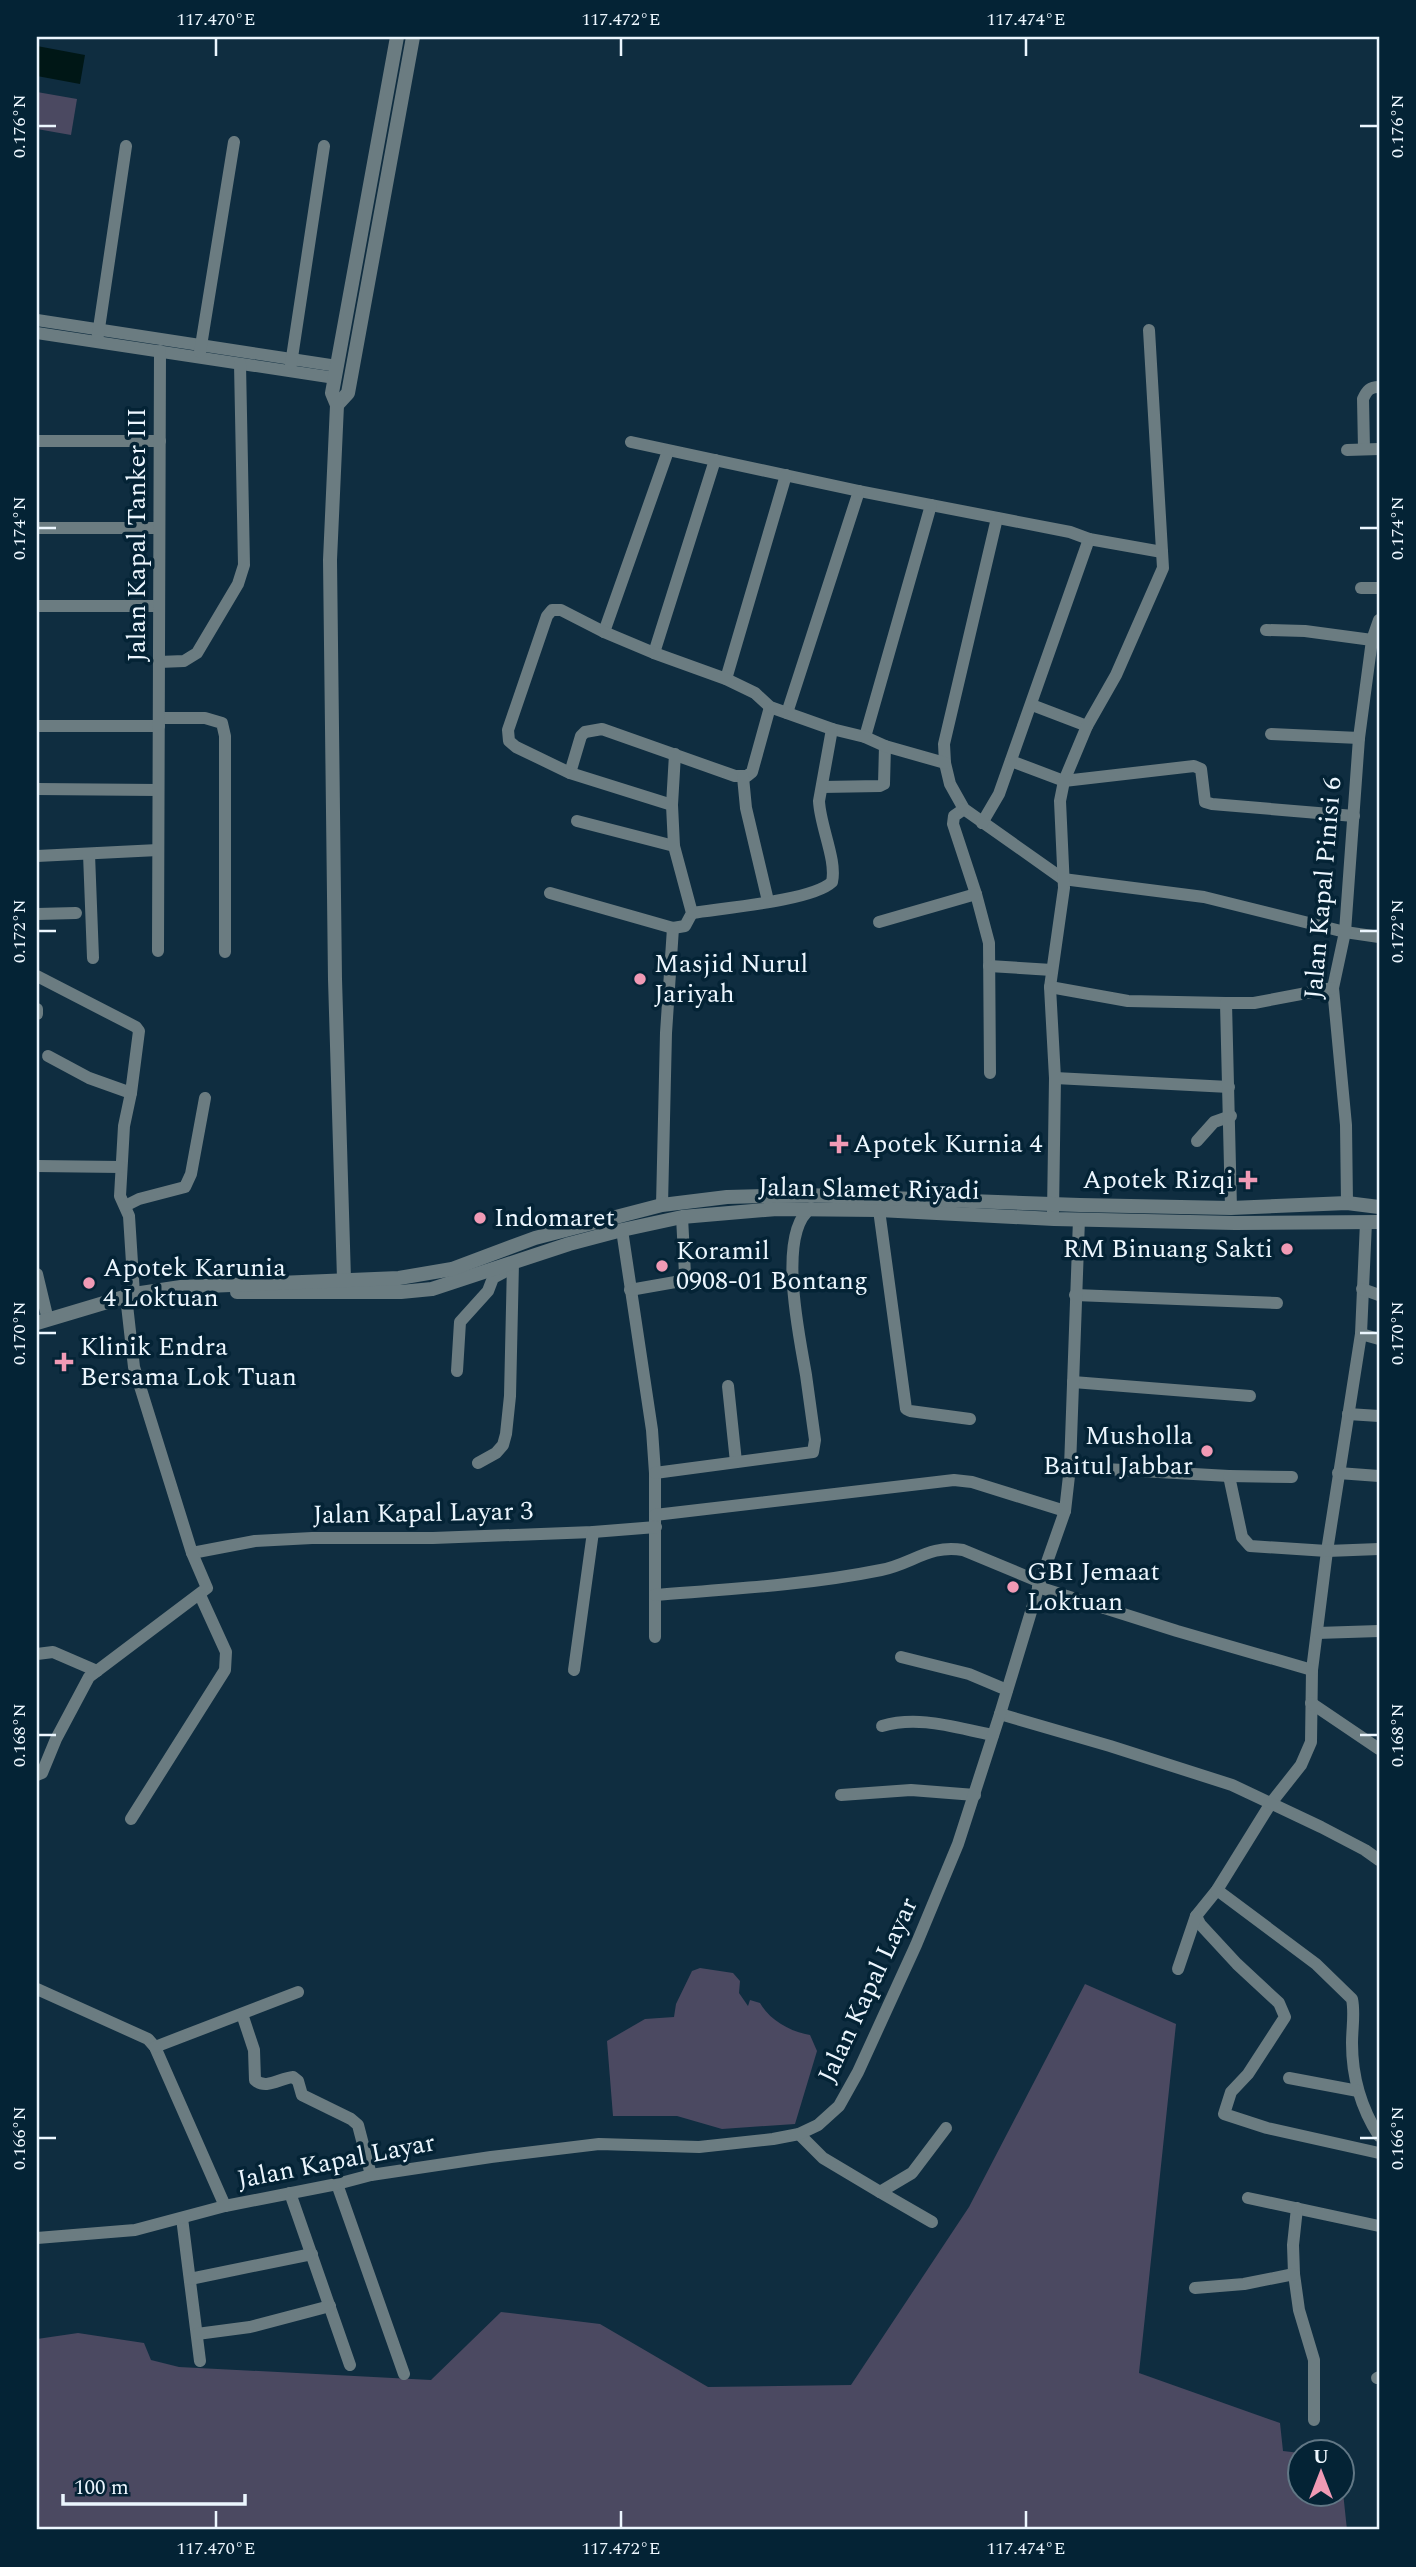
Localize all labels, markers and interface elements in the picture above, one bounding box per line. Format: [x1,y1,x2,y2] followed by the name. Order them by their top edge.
[176,6,256,33] text: 117.470°E
[581,6,661,33] text: 117.472°E
[986,6,1066,33] text: 117.474°E
[6,94,33,158] text: 0.176°N
[1384,94,1411,158] text: 0.176°N
[117,408,157,662] street label: Jalan Kapal Tanker III
[6,496,33,560] text: 0.174°N
[1384,496,1411,560] text: 0.174°N
[1293,775,1353,1001] street label: Jalan Kapal Pinisi 6
[6,899,33,963] text: 0.172°N
[1384,899,1411,963] text: 0.172°N
[654,944,808,1014] place label: Masjid Nurul Jariyah
[632,971,648,987] marker: Masjid Nurul Jariyah
[853,1124,1042,1164] place label: Apotek Kurnia 4
[831,1136,847,1152] marker: Apotek Kurnia 4
[1083,1160,1234,1200] place label: Apotek Rizqi
[758,1167,980,1211] street label: Jalan Slamet Riyadi
[1240,1172,1256,1188] marker: Apotek Rizqi
[494,1198,615,1238] place label: Indomaret
[472,1210,488,1226] marker: Indomaret
[1063,1229,1273,1269] place label: RM Binuang Sakti
[676,1231,868,1301] place label: Koramil 0908-01 Bontang
[1279,1241,1295,1257] marker: RM Binuang Sakti
[103,1248,286,1318] place label: Apotek Karunia 4 Loktuan
[654,1258,670,1274] marker: Koramil 0908-01 Bontang
[81,1275,97,1291] marker: Apotek Karunia 4 Loktuan
[6,1301,33,1365] text: 0.170°N
[1384,1301,1411,1365] text: 0.170°N
[80,1327,297,1397] place label: Klinik Endra Bersama Lok Tuan
[54,1352,74,1372] marker: Klinik Endra Bersama Lok Tuan
[1043,1416,1193,1486] place label: Musholla Baitul Jabbar
[1199,1443,1215,1459] marker: Musholla Baitul Jabbar
[312,1491,534,1535] street label: Jalan Kapal Layar 3
[1027,1552,1160,1622] place label: GBI Jemaat Loktuan
[1005,1579,1021,1595] marker: GBI Jemaat Loktuan
[6,1703,33,1767] text: 0.168°N
[1384,1703,1411,1767] text: 0.168°N
[807,1890,929,2090] street label: Jalan Kapal Layar
[6,2106,33,2170] text: 0.166°N
[1384,2106,1411,2170] text: 0.166°N
[234,2122,438,2200] street label: Jalan Kapal Layar
[1286,2438,1356,2508] north arrow
[1313,2443,1329,2472] text: U
[63,2462,245,2506] scale bar
[74,2472,129,2504] text: 100 m
[176,2535,256,2562] text: 117.470°E
[581,2535,661,2562] text: 117.472°E
[986,2535,1066,2562] text: 117.474°E

